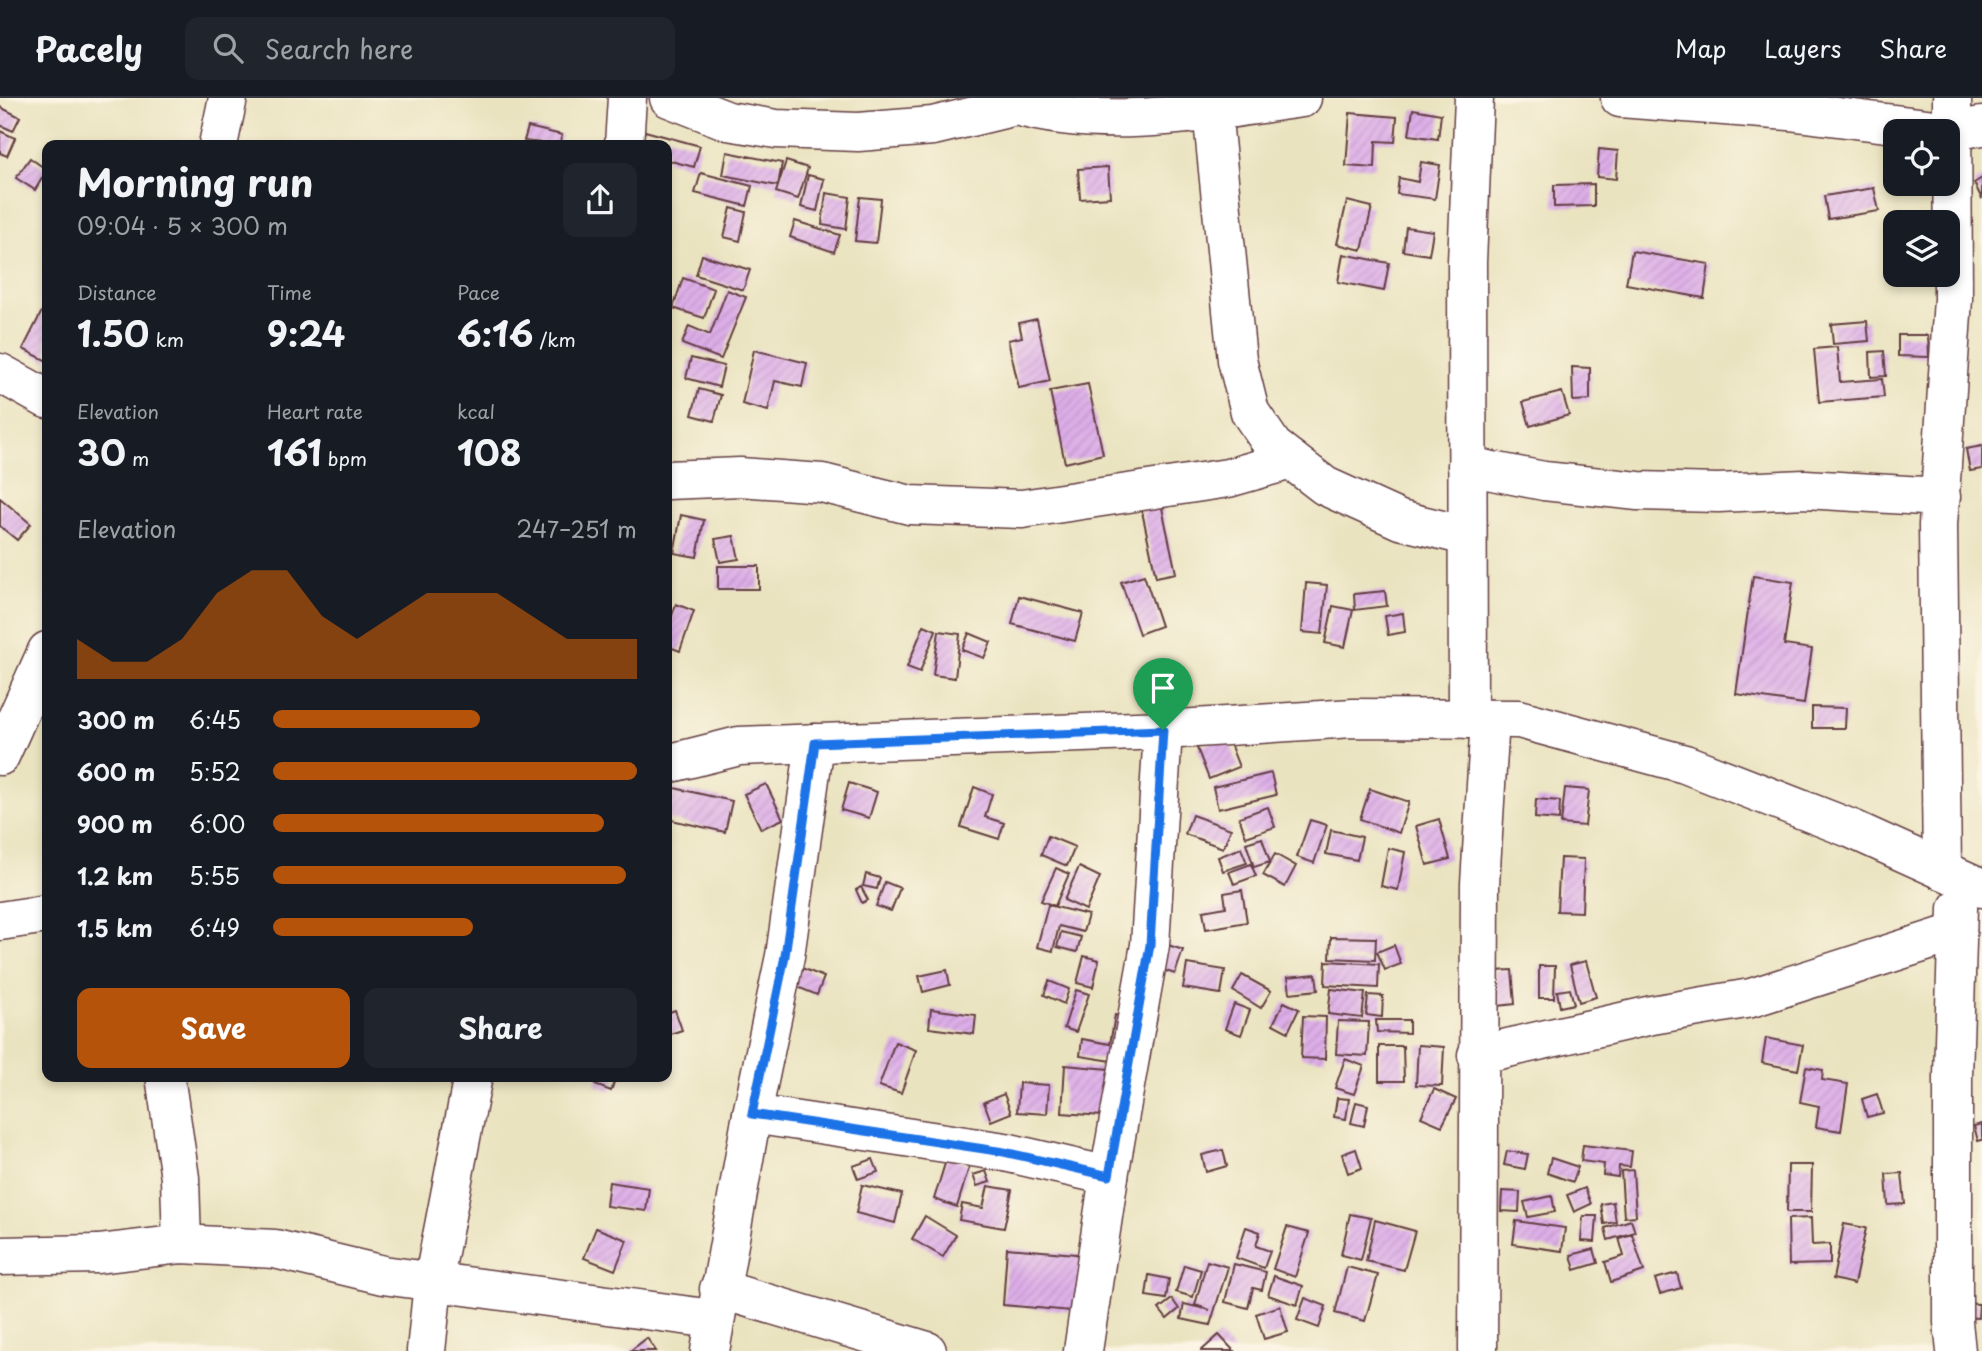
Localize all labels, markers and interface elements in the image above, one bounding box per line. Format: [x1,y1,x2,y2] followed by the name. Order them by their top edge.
[185,17,675,80] search box
[35,23,143,73] text: Pacely
[209,29,247,67] icon: search
[265,29,413,68] text: Search here
[1675,30,1726,66] text: Map
[1764,30,1841,66] text: Layers
[1879,30,1947,66] text: Share
[1883,119,1960,287] map controls
[1883,119,1960,196] button: locate
[77,153,313,210] text: Morning run
[563,163,637,237] button: share
[77,208,288,243] text: 09:04 · 5 × 300 m
[1883,210,1960,287] button: layers
[77,278,157,306] text: Distance
[267,278,312,306] text: Time
[457,278,500,306] text: Pace
[77,306,149,359] text: 1.50
[267,306,345,359] text: 9:24
[457,306,533,359] text: 6:16
[149,325,184,353] text: km
[533,325,576,353] text: /km
[77,397,159,425] text: Elevation
[267,397,363,425] text: Heart rate
[457,397,495,425] text: kcal
[77,425,126,478] text: 30
[267,425,322,478] text: 161
[457,425,522,478] text: 108
[126,444,149,472] text: m
[322,444,367,472] text: bpm
[77,511,176,546] text: Elevation
[516,511,637,546] text: 247–251 m
[1133,658,1193,730] pin
[1144,669,1182,707] icon: arrive
[77,702,155,737] text: 300 m
[189,702,241,737] text: 6:45
[77,754,155,789] text: 600 m
[189,754,241,789] text: 5:52
[77,806,153,841] text: 900 m
[189,806,245,841] text: 6:00
[77,858,153,893] text: 1.2 km
[189,858,240,893] text: 5:55
[77,910,153,945] text: 1.5 km
[189,910,240,945] text: 6:49
[77,988,350,1068] button: Save
[364,988,637,1068] button: Share

